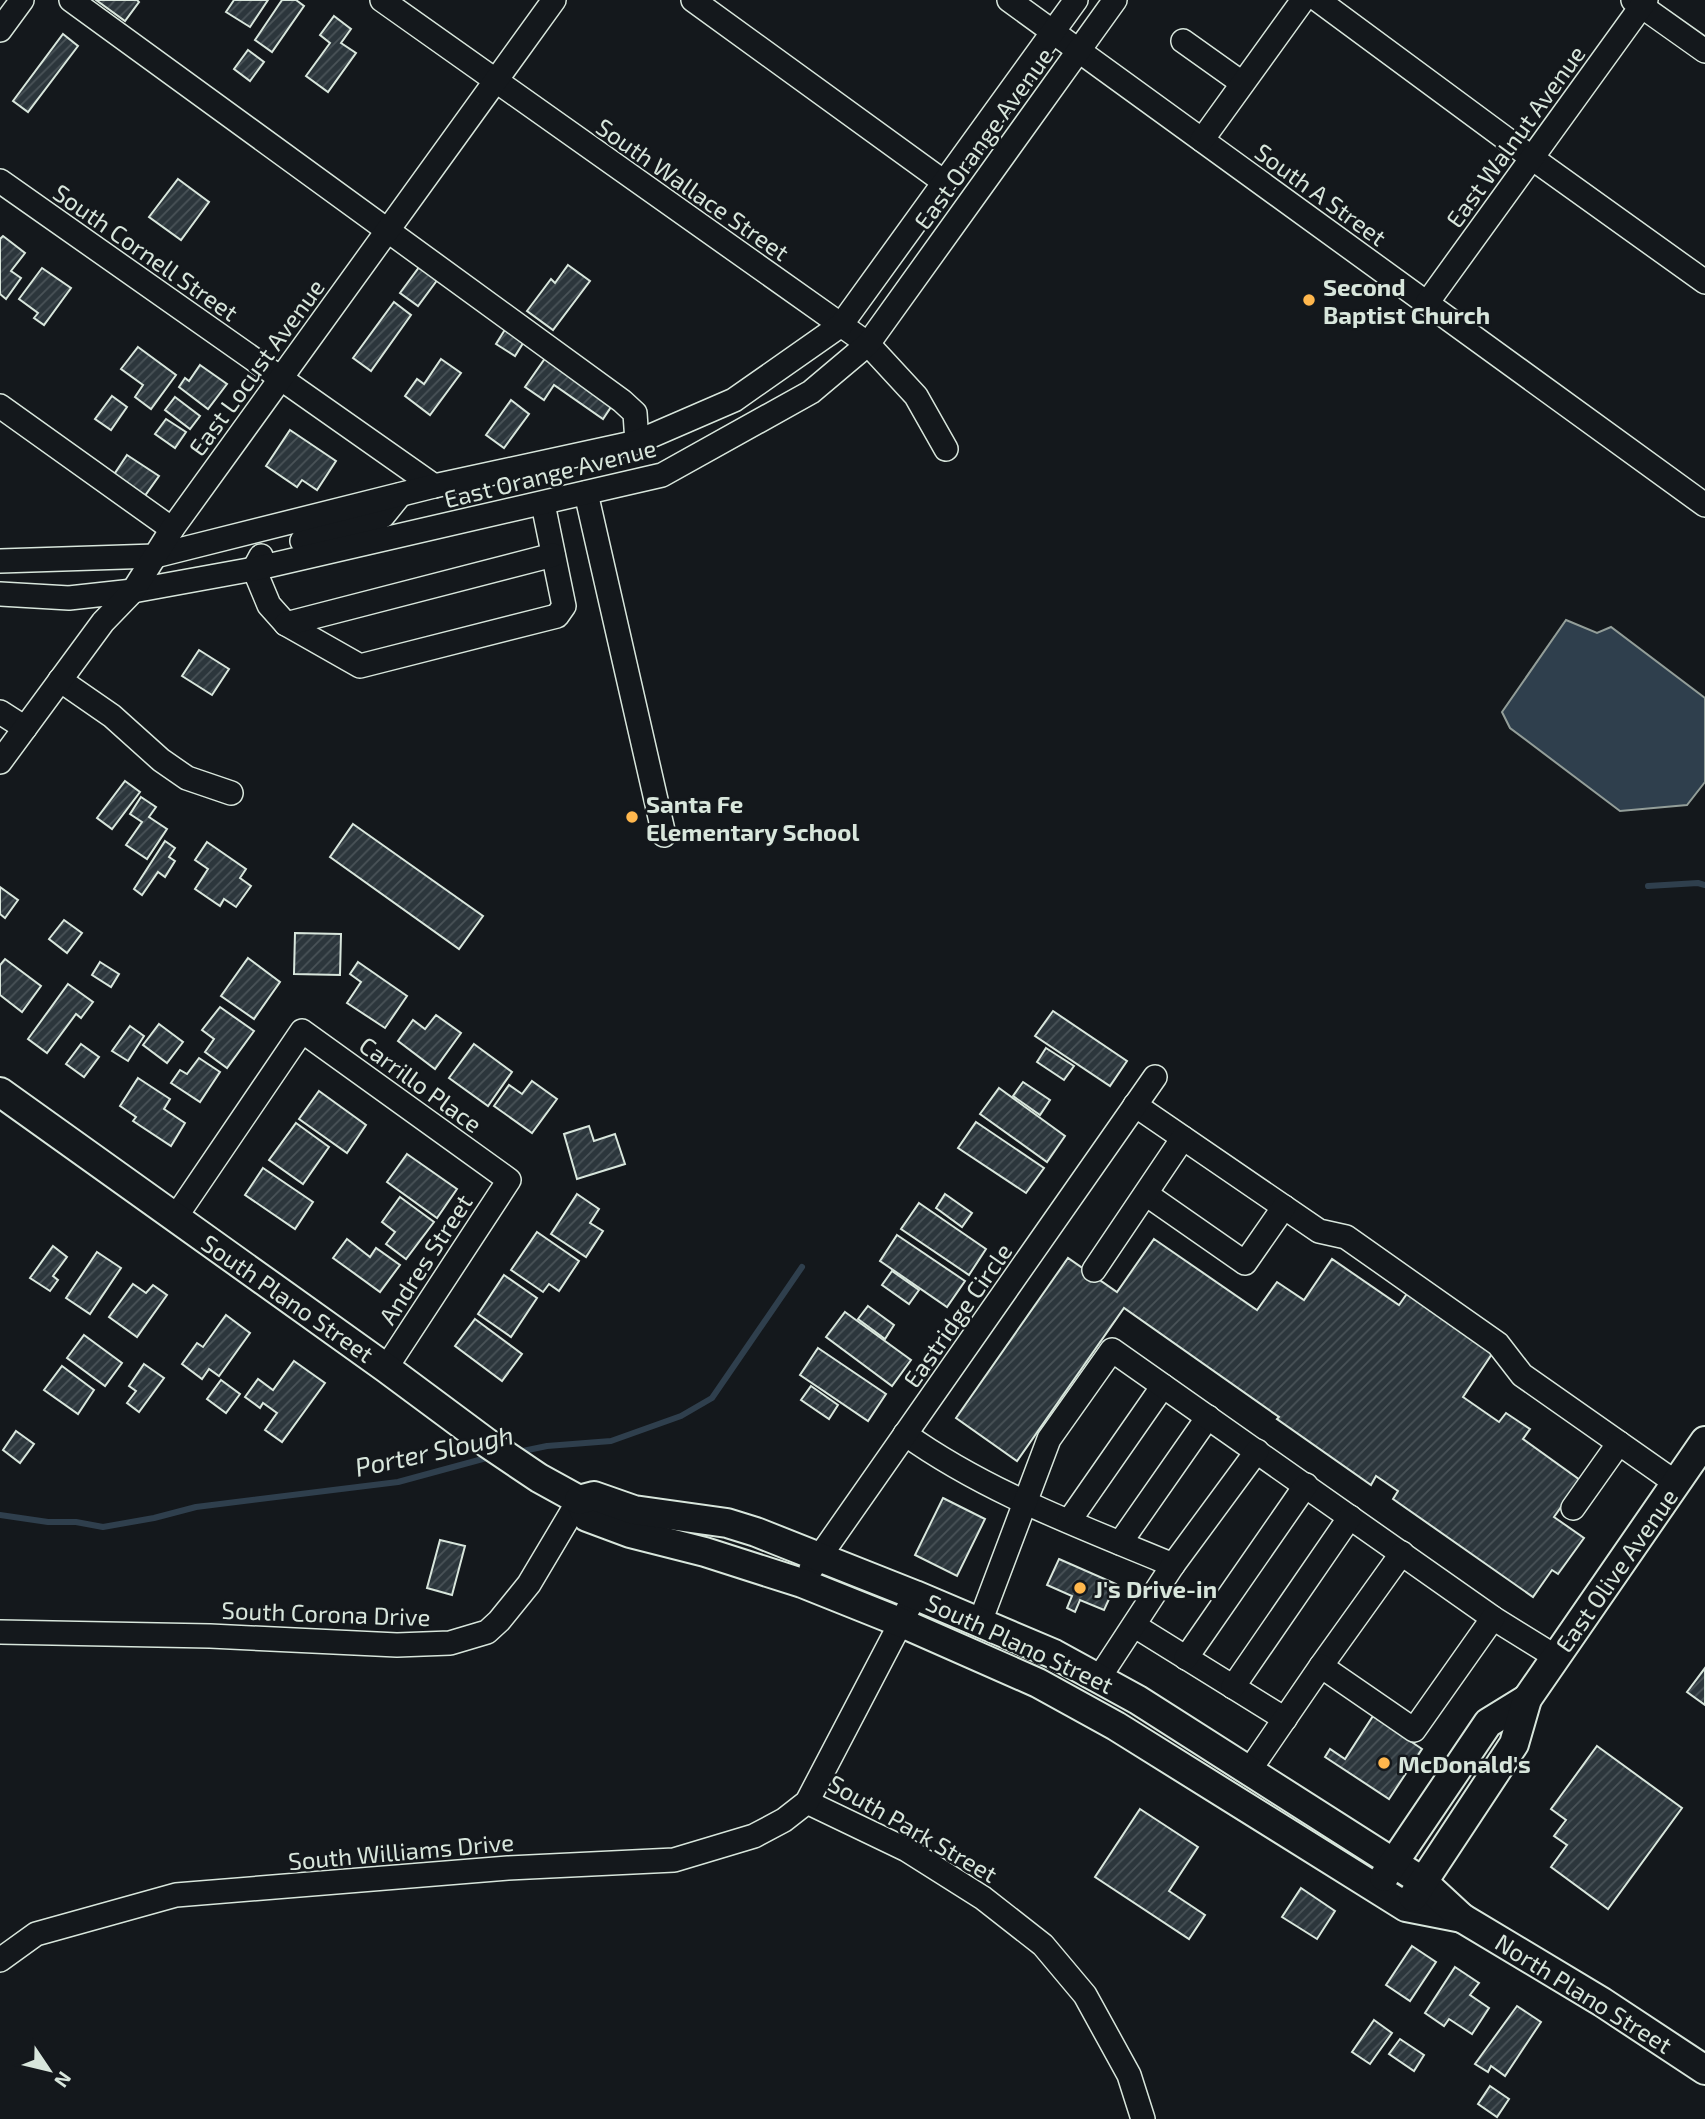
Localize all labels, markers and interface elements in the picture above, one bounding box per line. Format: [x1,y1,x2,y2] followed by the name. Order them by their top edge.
[1439,39,1591,233] street label: East Walnut Avenue
[907,42,1059,234] street label: East Orange Avenue
[591,112,795,266] street label: South Wallace Street
[1250,137,1392,251] street label: South A Street
[48,177,244,327] street label: South Cornell Street
[1323,272,1490,329] place label: Second Baptist Church
[182,273,330,461] street label: East Locust Avenue
[1301,292,1317,308] marker: Second Baptist Church
[441,433,659,513] street label: East Orange Avenue
[646,789,859,846] place label: Santa Fe Elementary School
[624,809,640,825] marker: Santa Fe Elementary School
[354,1030,488,1138] street label: Carrillo Place
[372,1189,478,1329] street label: Andres Street
[196,1228,380,1368] street label: South Plano Street
[897,1237,1017,1393] street label: Eastridge Circle
[352,1418,516,1482] water label: Porter Slough
[1549,1483,1683,1657] street label: East Olive Avenue
[1094,1574,1217,1603] place label: J's Drive-in
[1072,1580,1088,1596] marker: J's Drive-in
[922,1587,1118,1699] street label: South Plano Street
[221,1595,431,1631] street label: South Corona Drive
[1398,1749,1531,1778] place label: McDonald's
[1376,1755,1392,1771] marker: McDonald's
[823,1768,1003,1888] street label: South Park Street
[287,1827,515,1875] street label: South Williams Drive
[1490,1927,1678,2059] street label: North Plano Street
[14,2035,84,2105] north arrow
[50,2068,77,2092] text: N

